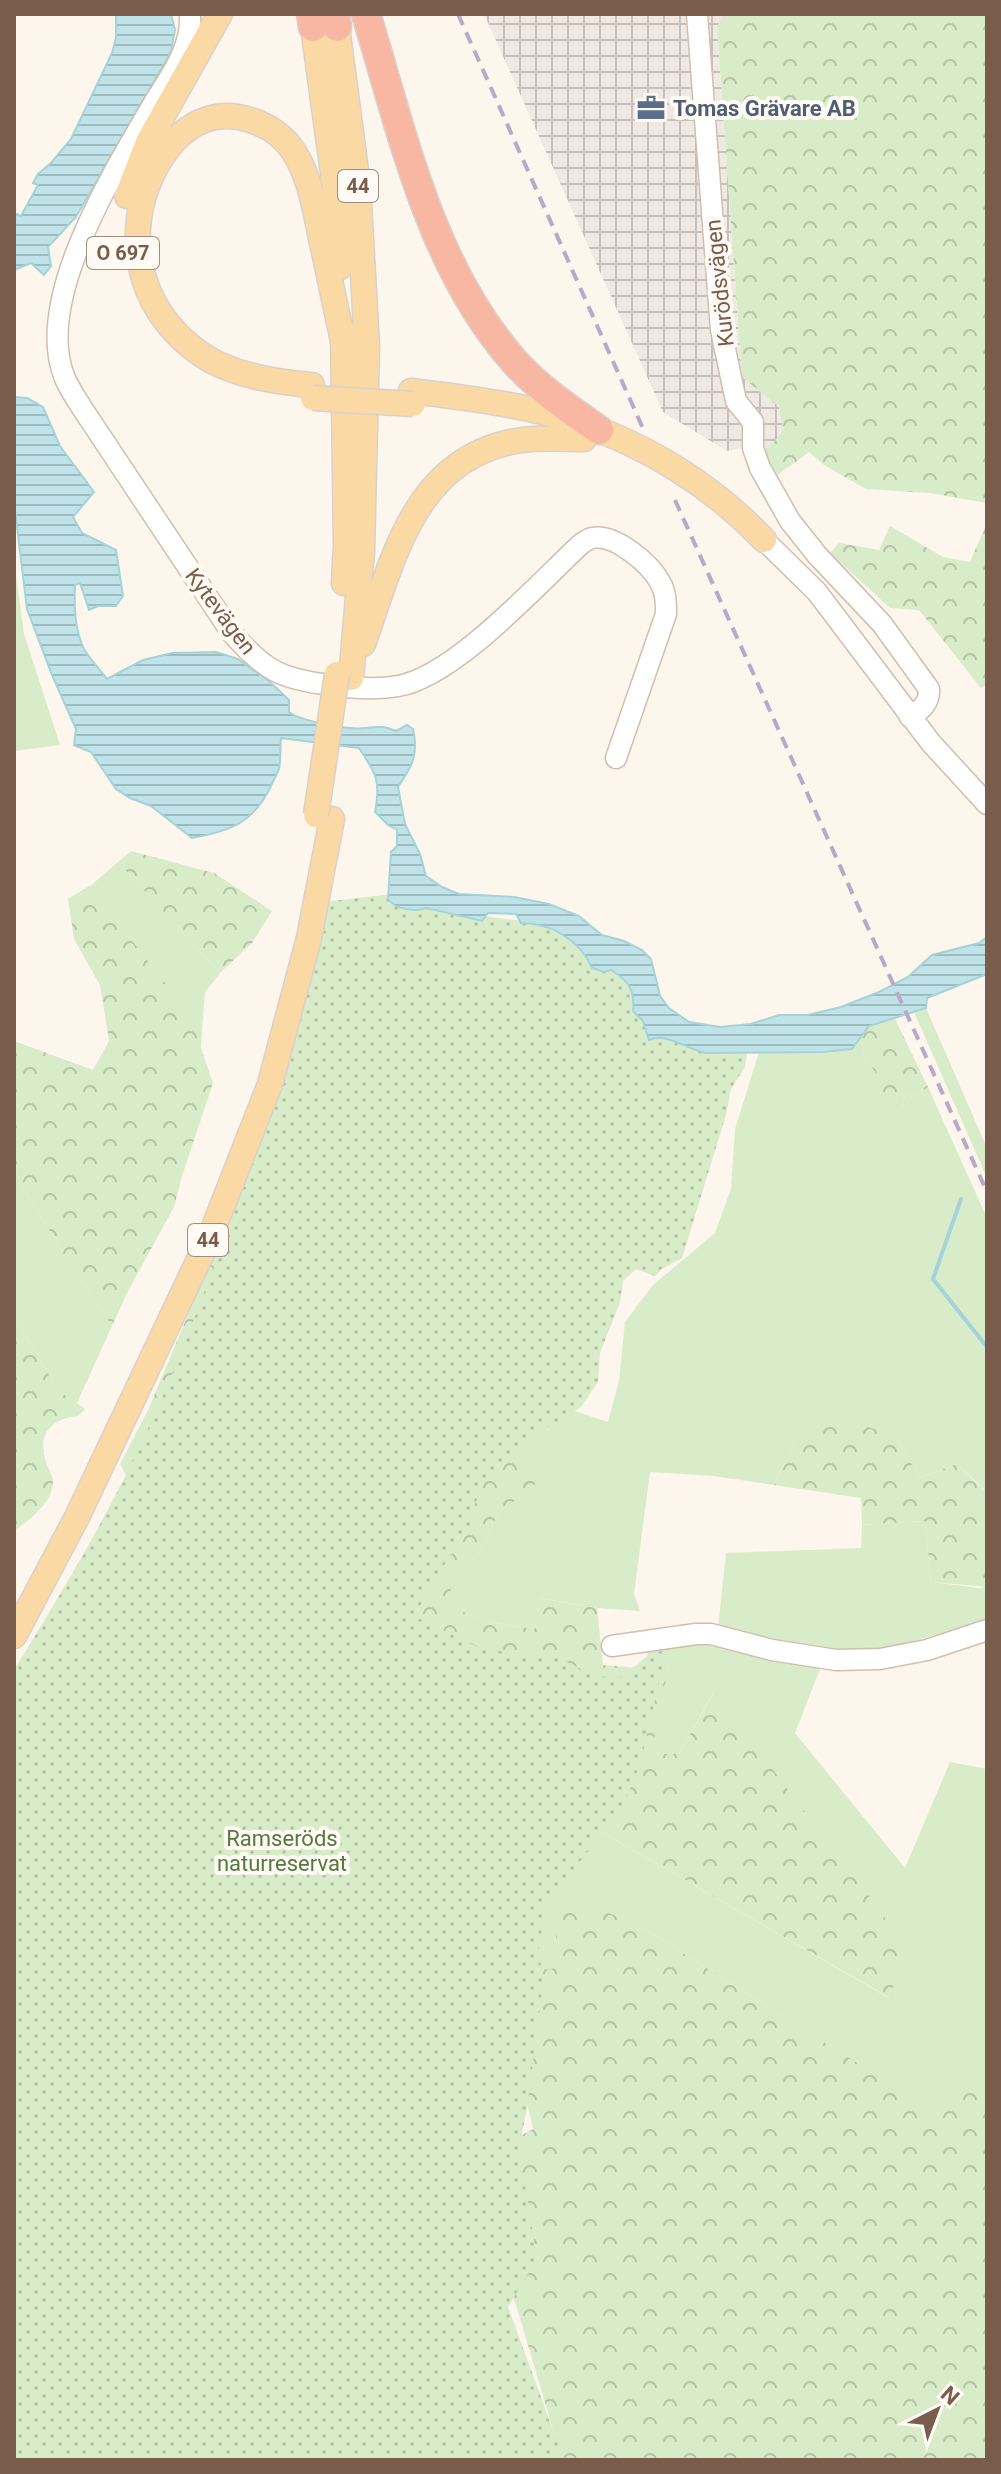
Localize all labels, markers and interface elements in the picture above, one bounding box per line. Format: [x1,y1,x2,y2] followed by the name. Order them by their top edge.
[636,93,666,123] office icon: Tomas Grävare AB
[673,96,856,121] place label: Tomas Grävare AB
[338,170,378,202] road number: 44
[700,218,739,348] street label: Kurödsvägen
[87,237,159,269] road number: O 697
[180,563,261,659] street label: Kytevägen
[188,1224,228,1256] road number: 44
[217,1826,347,1876] park label: Ramseröds naturreservat
[897,2370,977,2450] north arrow
[936,2381,964,2410] text: N

